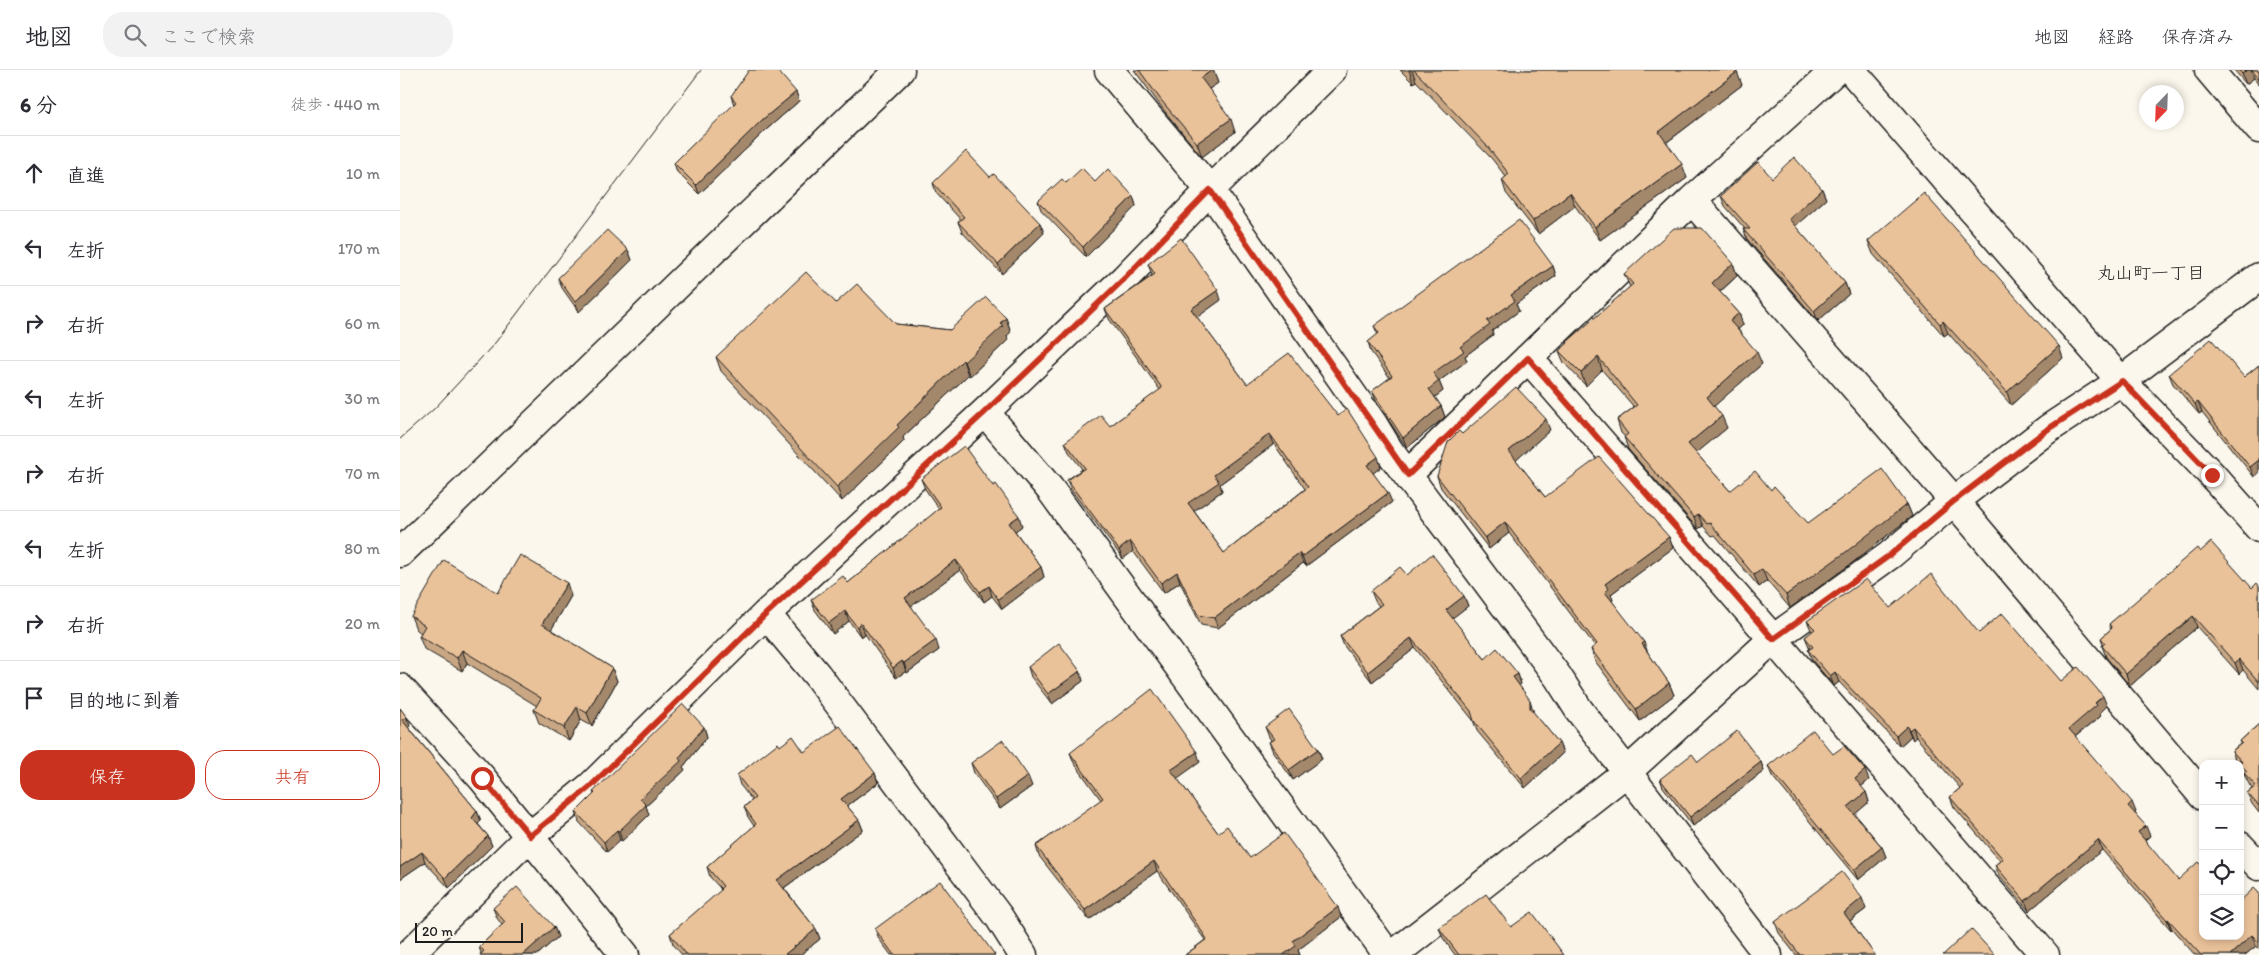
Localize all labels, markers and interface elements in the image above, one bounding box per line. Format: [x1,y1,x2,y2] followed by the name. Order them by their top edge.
[103,12,453,57] search box
[121,21,149,49] icon: search
[25,22,73,51] text: 地図
[161,25,256,48] text: ここで検索
[2034,26,2070,48] text: 地図
[2098,26,2134,48] text: 経路
[2162,26,2234,48] text: 保存済み
[2139,85,2184,130] north arrow
[20,92,57,117] text: 6 分
[291,95,380,114] text: 徒歩 · 440 m
[20,159,48,187] icon: ahead
[67,164,105,187] text: 直進
[346,164,380,183] text: 10 m
[20,234,48,262] icon: left
[67,239,105,262] text: 左折
[338,239,380,258] text: 170 m
[2097,262,2205,284] district label: 丸山町一丁目
[20,309,48,337] icon: right
[67,314,105,337] text: 右折
[345,314,380,333] text: 60 m
[20,384,48,412] icon: left
[67,389,105,412] text: 左折
[344,389,380,408] text: 30 m
[20,459,48,487] icon: right
[67,464,105,487] text: 右折
[345,464,380,483] text: 70 m
[2201,464,2224,487] route end
[20,534,48,562] icon: left
[67,539,105,562] text: 左折
[344,539,380,558] text: 80 m
[20,609,48,637] icon: right
[67,614,105,637] text: 右折
[345,614,380,633] text: 20 m
[20,684,48,712] icon: arrive
[67,689,181,712] text: 目的地に到着
[20,750,195,800] button: 保存
[205,750,380,800] button: 共有
[2199,760,2244,940] map controls
[2199,760,2244,805] button: +
[471,767,494,790] route start
[2199,805,2244,850] button: −
[2199,850,2244,895] button: locate
[2199,895,2244,940] button: layers
[415,920,522,943] scale bar
[422,923,453,940] text: 20 m

